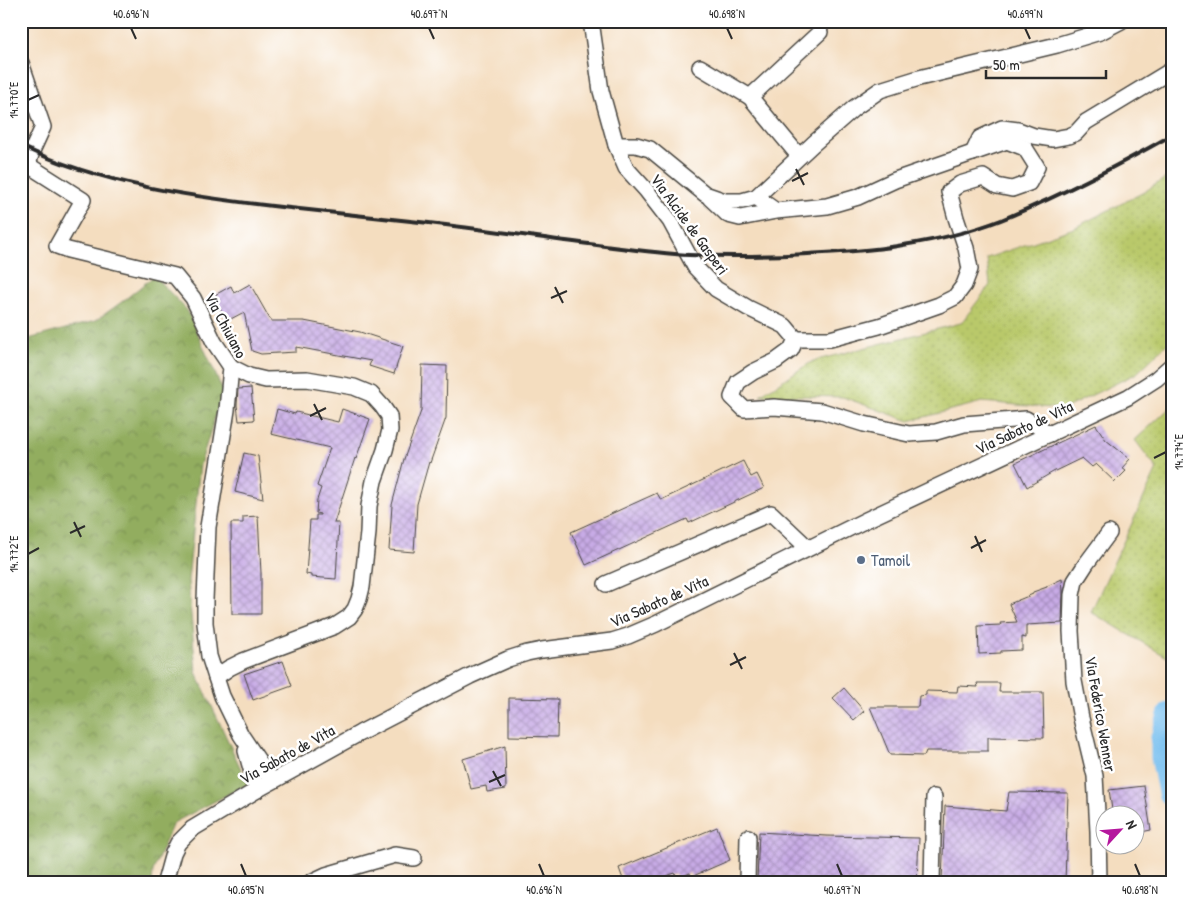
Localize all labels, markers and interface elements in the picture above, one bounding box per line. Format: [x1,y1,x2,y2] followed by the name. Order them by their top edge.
[113,5,149,22] text: 40.696°N
[411,5,447,22] text: 40.697°N
[709,5,745,22] text: 40.698°N
[1007,5,1043,22] text: 40.699°N
[986,48,1106,80] scale bar
[993,54,1020,75] text: 50 m
[5,81,22,118] text: 14.770°E
[646,169,734,279] street label: Via Alcide de Gasperi
[199,288,253,362] street label: Via Chiuiano
[972,395,1076,459] street label: Via Sabato de Vita
[1170,433,1187,470] text: 14.774°E
[5,535,22,573] text: 14.772°E
[871,549,911,571] place label: Tamoil
[855,554,867,566] marker: Tamoil
[606,570,712,632] street label: Via Sabato de Vita
[1080,655,1122,773] street label: Via Federico Wenner
[236,719,338,789] street label: Via Sabato de Vita
[1096,806,1146,856] north arrow
[1122,817,1143,832] text: N
[228,881,264,898] text: 40.695°N
[526,881,562,898] text: 40.696°N
[824,881,860,898] text: 40.697°N
[1122,881,1158,898] text: 40.698°N

